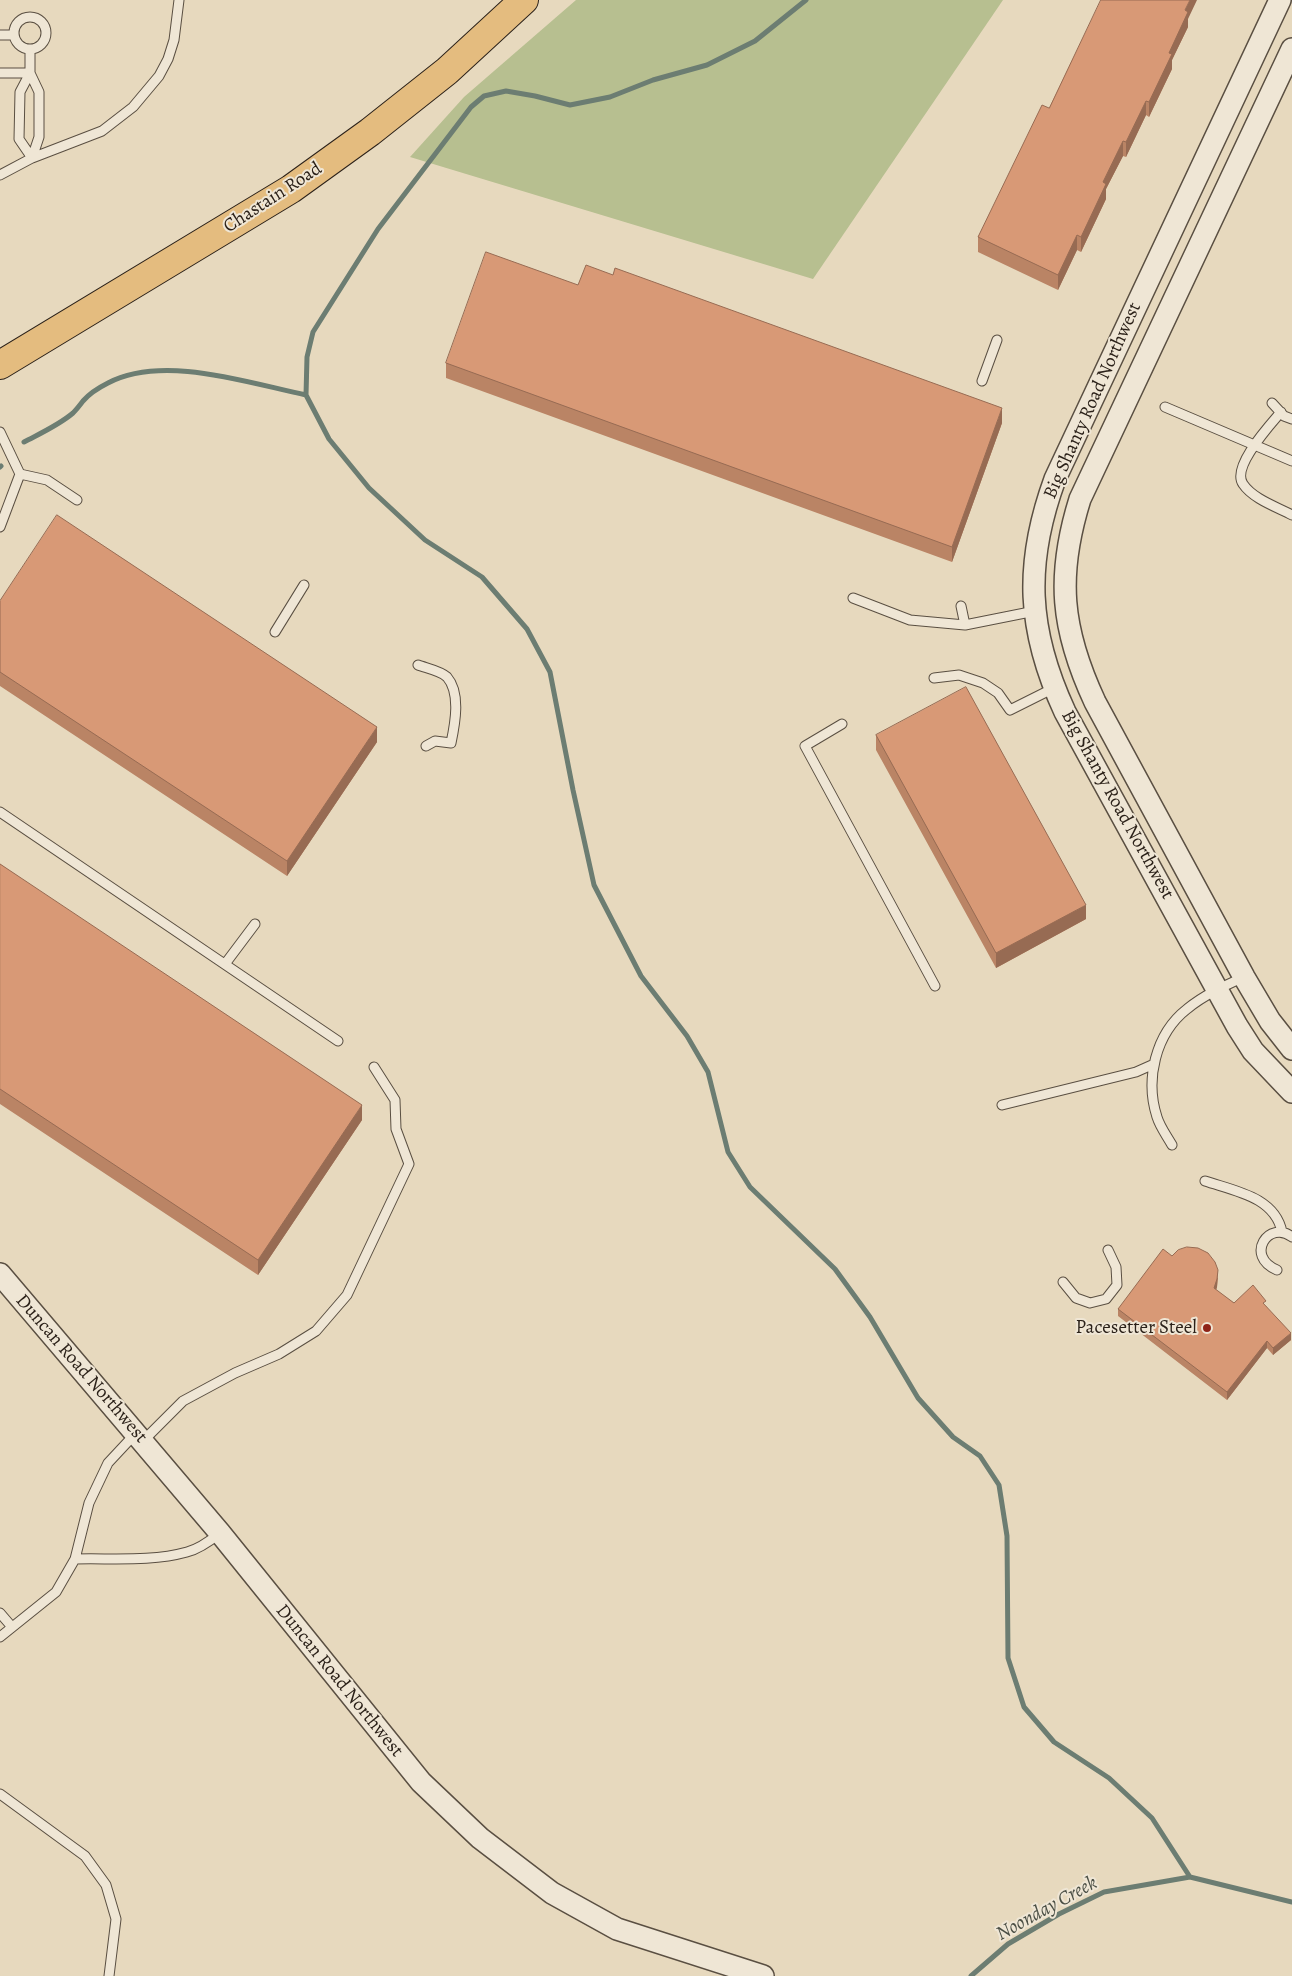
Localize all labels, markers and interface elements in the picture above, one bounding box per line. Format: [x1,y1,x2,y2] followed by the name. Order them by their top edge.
[220,158,326,238] street label: Chastain Road
[1039,299,1147,503] street label: Big Shanty Road Northwest
[1056,707,1178,903] street label: Big Shanty Road Northwest
[10,1290,152,1448] street label: Duncan Road Northwest
[1076,1317,1197,1339] place label: Pacesetter Steel
[1201,1322,1213,1334] marker: Pacesetter Steel
[270,1600,408,1762] street label: Duncan Road Northwest
[992,1871,1102,1947] water label: Noonday Creek

